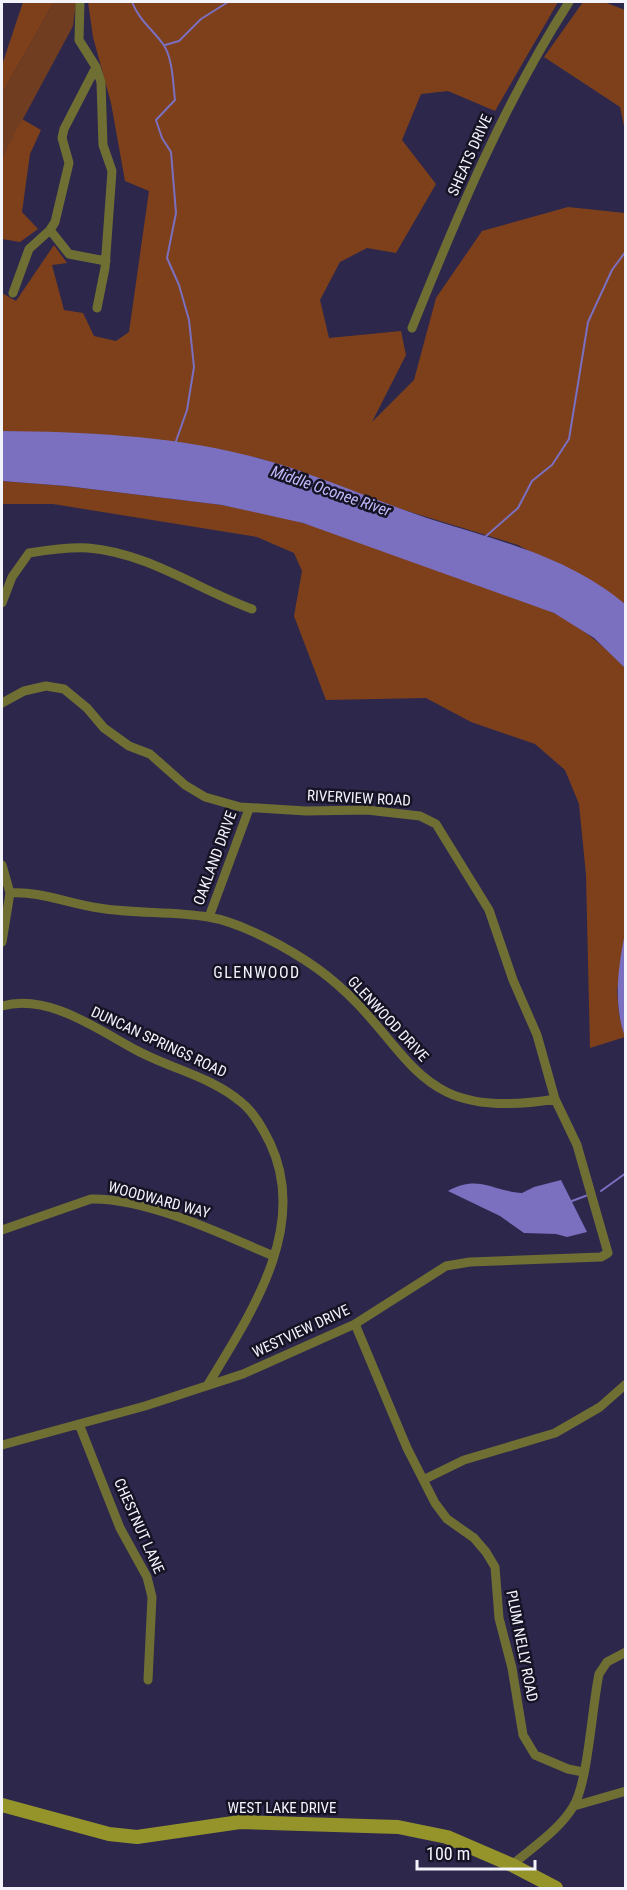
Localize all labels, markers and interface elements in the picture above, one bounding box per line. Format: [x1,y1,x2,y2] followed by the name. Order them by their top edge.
[444,111,496,199] street label: SHEATS DRIVE
[269,462,395,521] water label: Middle Oconee River
[307,786,411,810] street label: RIVERVIEW ROAD
[190,808,240,908] street label: OAKLAND DRIVE
[213,963,301,982] district label: GLENWOOD
[344,973,432,1065] street label: GLENWOOD DRIVE
[88,1003,230,1081] street label: DUNCAN SPRINGS ROAD
[106,1178,212,1222] street label: WOODWARD WAY
[250,1301,352,1361] street label: WESTVIEW DRIVE
[110,1476,168,1576] street label: CHESTNUT LANE
[502,1589,542,1703] street label: PLUM NELLY ROAD
[228,1799,336,1817] street label: WEST LAKE DRIVE
[417,1833,536,1871] scale bar
[426,1843,470,1864] text: 100 m

